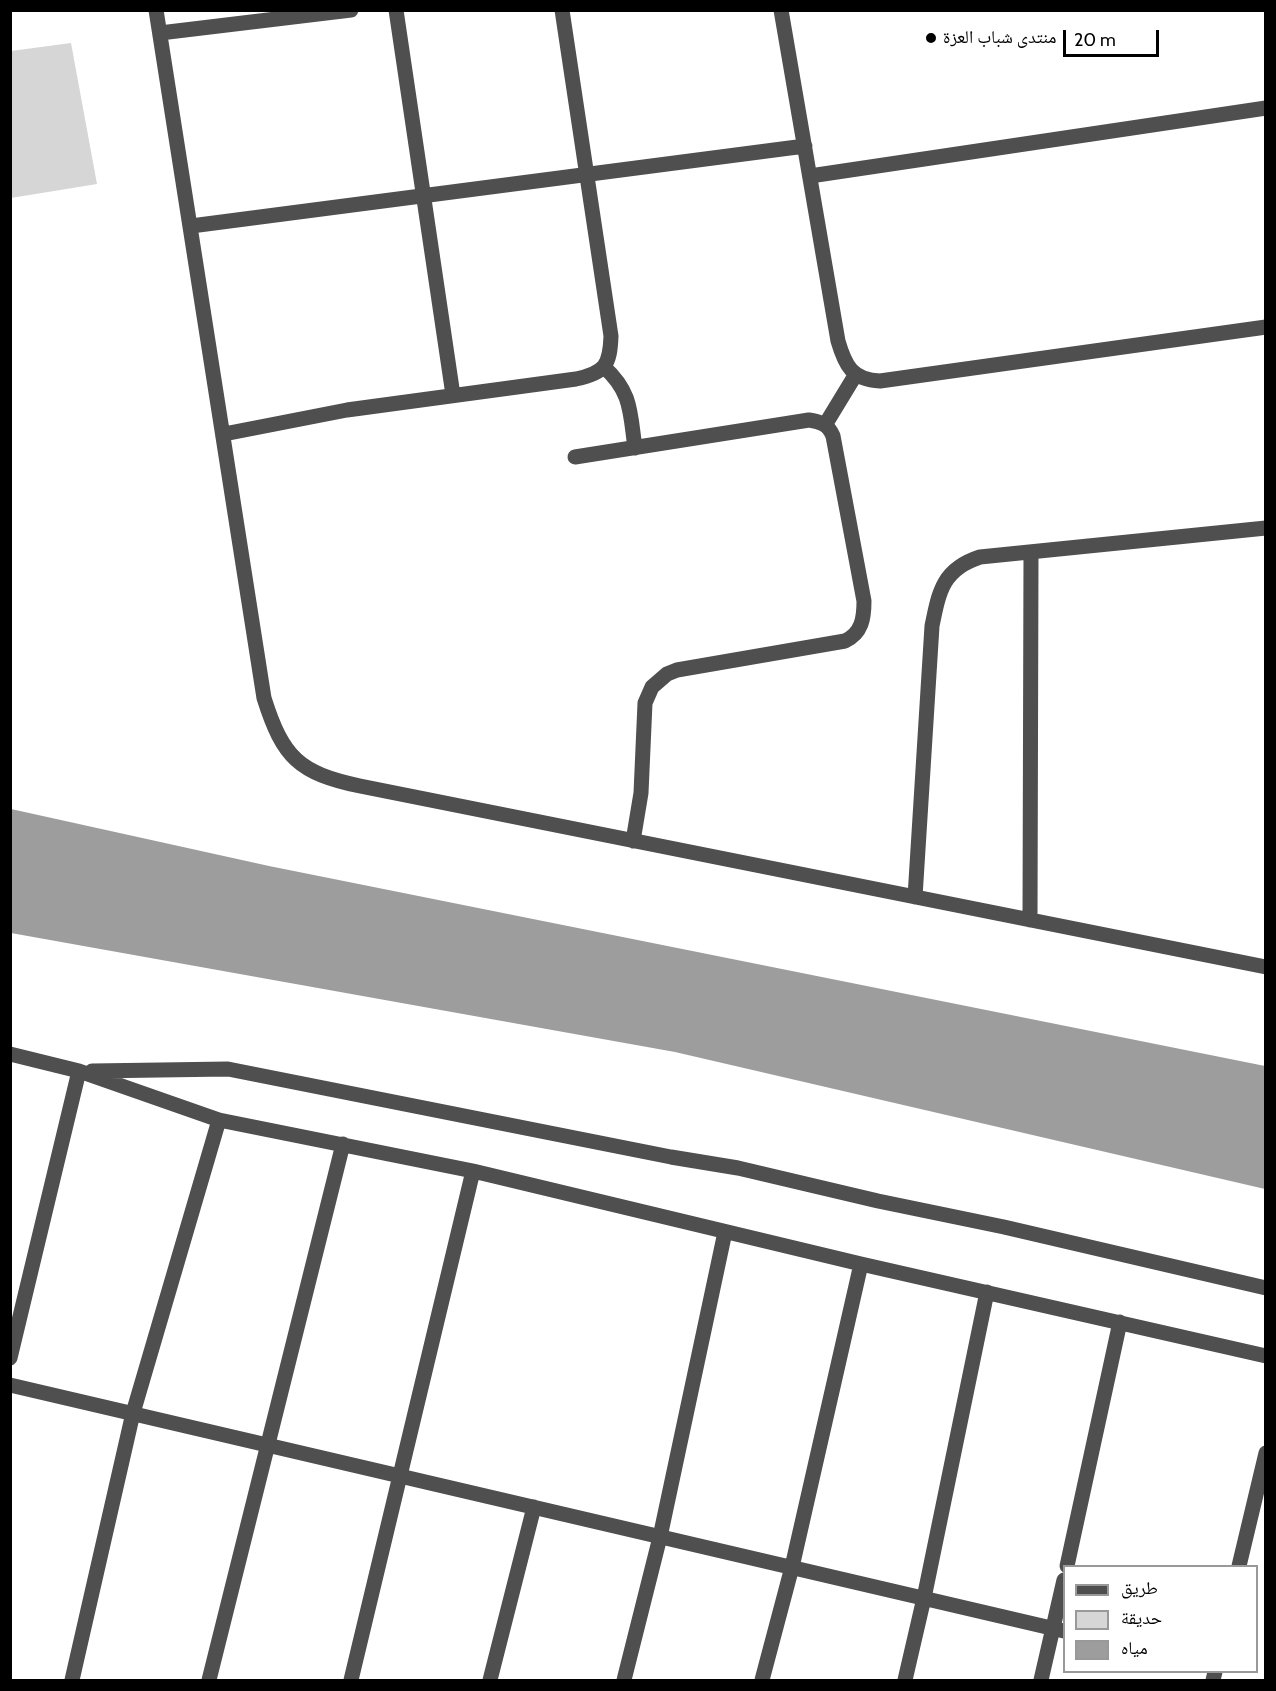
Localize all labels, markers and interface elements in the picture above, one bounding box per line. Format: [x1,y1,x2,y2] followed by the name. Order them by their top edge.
[1066,18,1162,56] scale bar
[943,27,1056,49] place label: منتدى شباب العزة
[1074,29,1116,51] text: 20 m
[924,31,938,45] marker: منتدى شباب العزة
[1063,1565,1258,1673] legend
[1121,1577,1158,1599] text: طريق
[1121,1607,1162,1629] text: حديقة
[1121,1637,1148,1659] text: مياه

